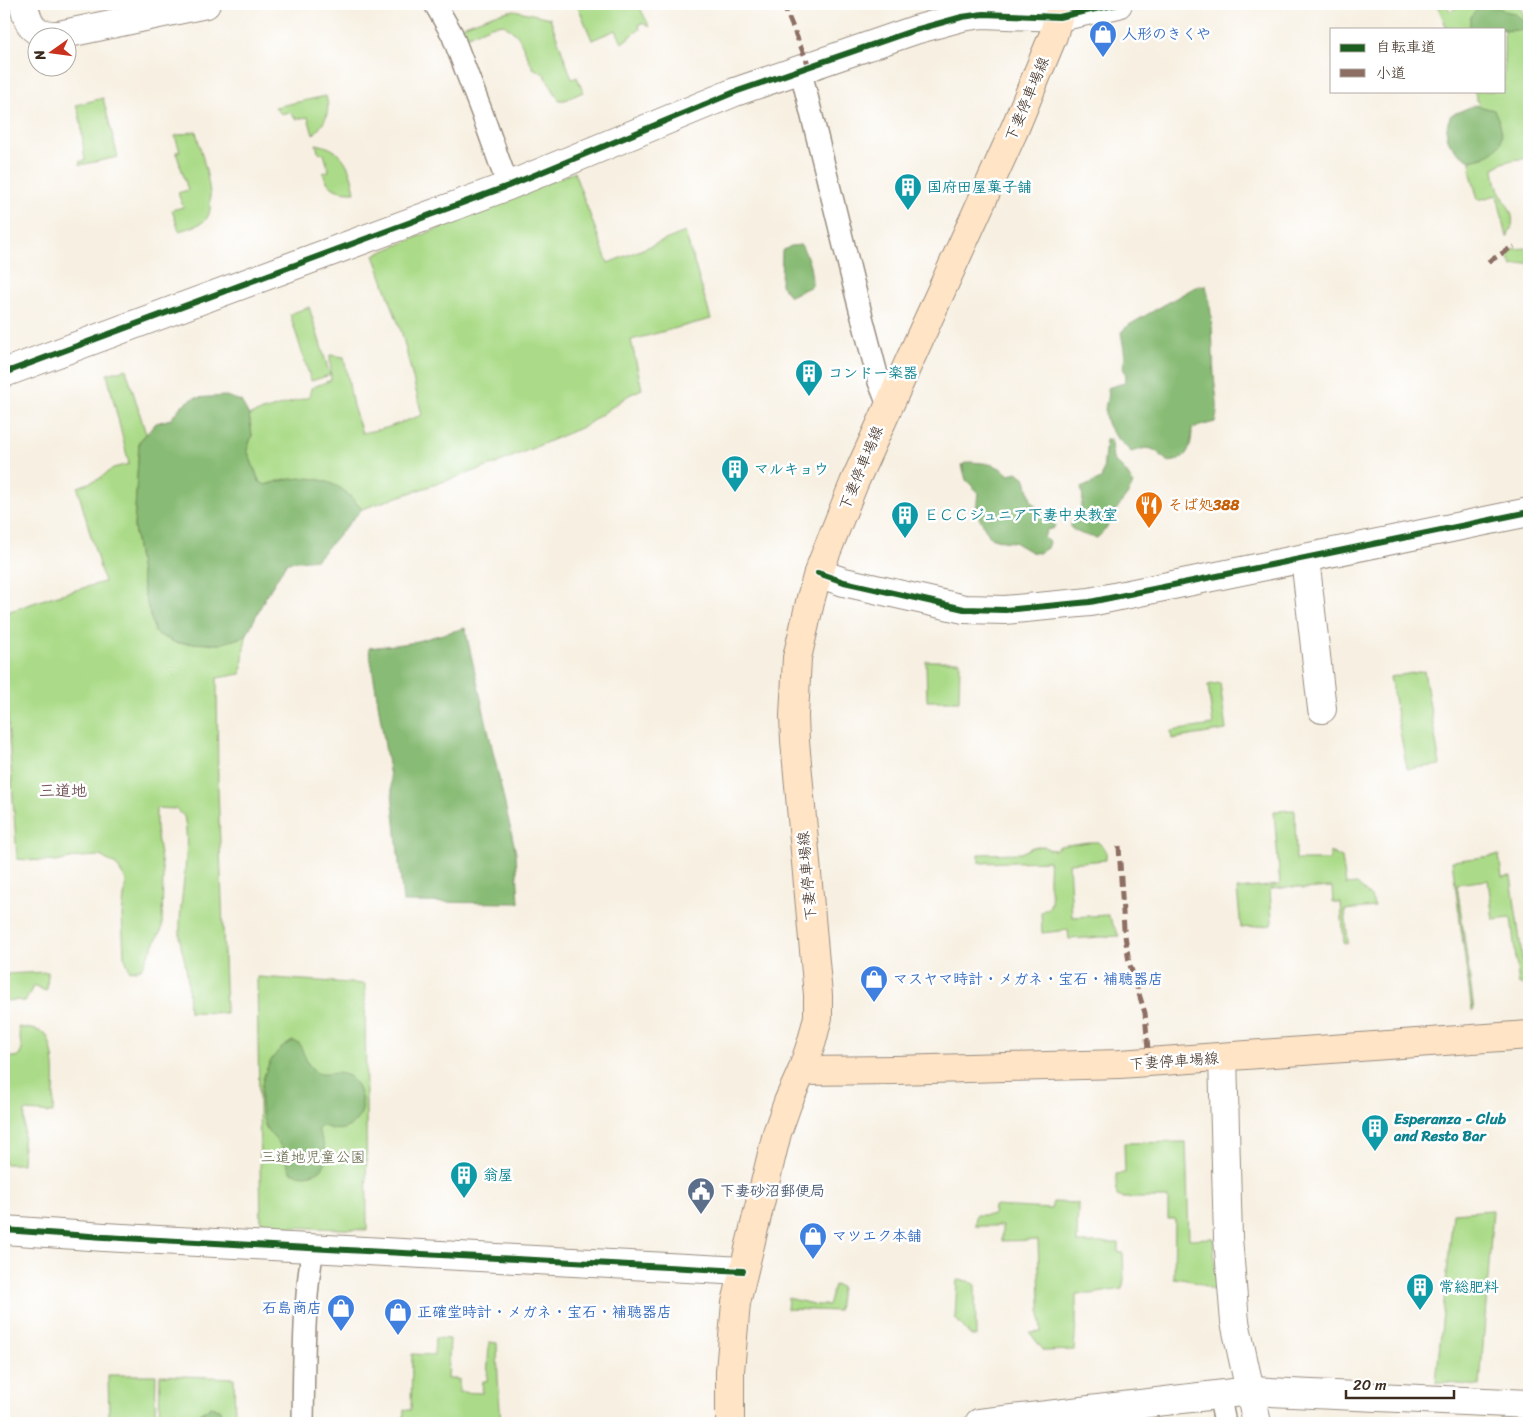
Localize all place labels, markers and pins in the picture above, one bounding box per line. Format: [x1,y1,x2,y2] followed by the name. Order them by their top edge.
[1088,19,1118,58] shop icon: 人形のきくや
[1122,21,1211,47] place label: 人形のきくや
[893,172,923,211] building icon: 国府田屋菓子舗
[927,174,1032,200] place label: 国府田屋菓子舗
[794,358,824,397] building icon: コンドー楽器
[828,360,918,386] place label: コンドー楽器
[720,454,750,493] building icon: マルキョウ
[754,456,829,482] place label: マルキョウ
[1134,490,1164,529] restaurant icon: そば処388
[1168,492,1240,518] place label: そば処388
[890,500,920,539] building icon: ＥＣＣジュニア下妻中央教室
[924,502,1118,528] place label: ＥＣＣジュニア下妻中央教室
[859,964,889,1003] shop icon: マスヤマ時計・メガネ・宝石・補聴器店
[893,966,1163,992] place label: マスヤマ時計・メガネ・宝石・補聴器店
[1393,1106,1507,1149] place label: Esperanza - Club and Resto Bar
[1360,1113,1390,1152] building icon: Esperanza - Club and Resto Bar
[449,1160,479,1199] building icon: 翁屋
[483,1162,513,1188] place label: 翁屋
[686,1176,716,1215] public building icon: 下妻砂沼郵便局
[720,1178,825,1204] place label: 下妻砂沼郵便局
[798,1221,828,1260] shop icon: マツエク本舗
[832,1223,922,1249] place label: マツエク本舗
[1405,1272,1435,1311] building icon: 常総肥料
[1439,1274,1499,1300] place label: 常総肥料
[326,1293,356,1332] shop icon: 石島商店
[262,1295,322,1321] place label: 石島商店
[383,1297,413,1336] shop icon: 正確堂時計・メガネ・宝石・補聴器店
[417,1299,672,1325] place label: 正確堂時計・メガネ・宝石・補聴器店

